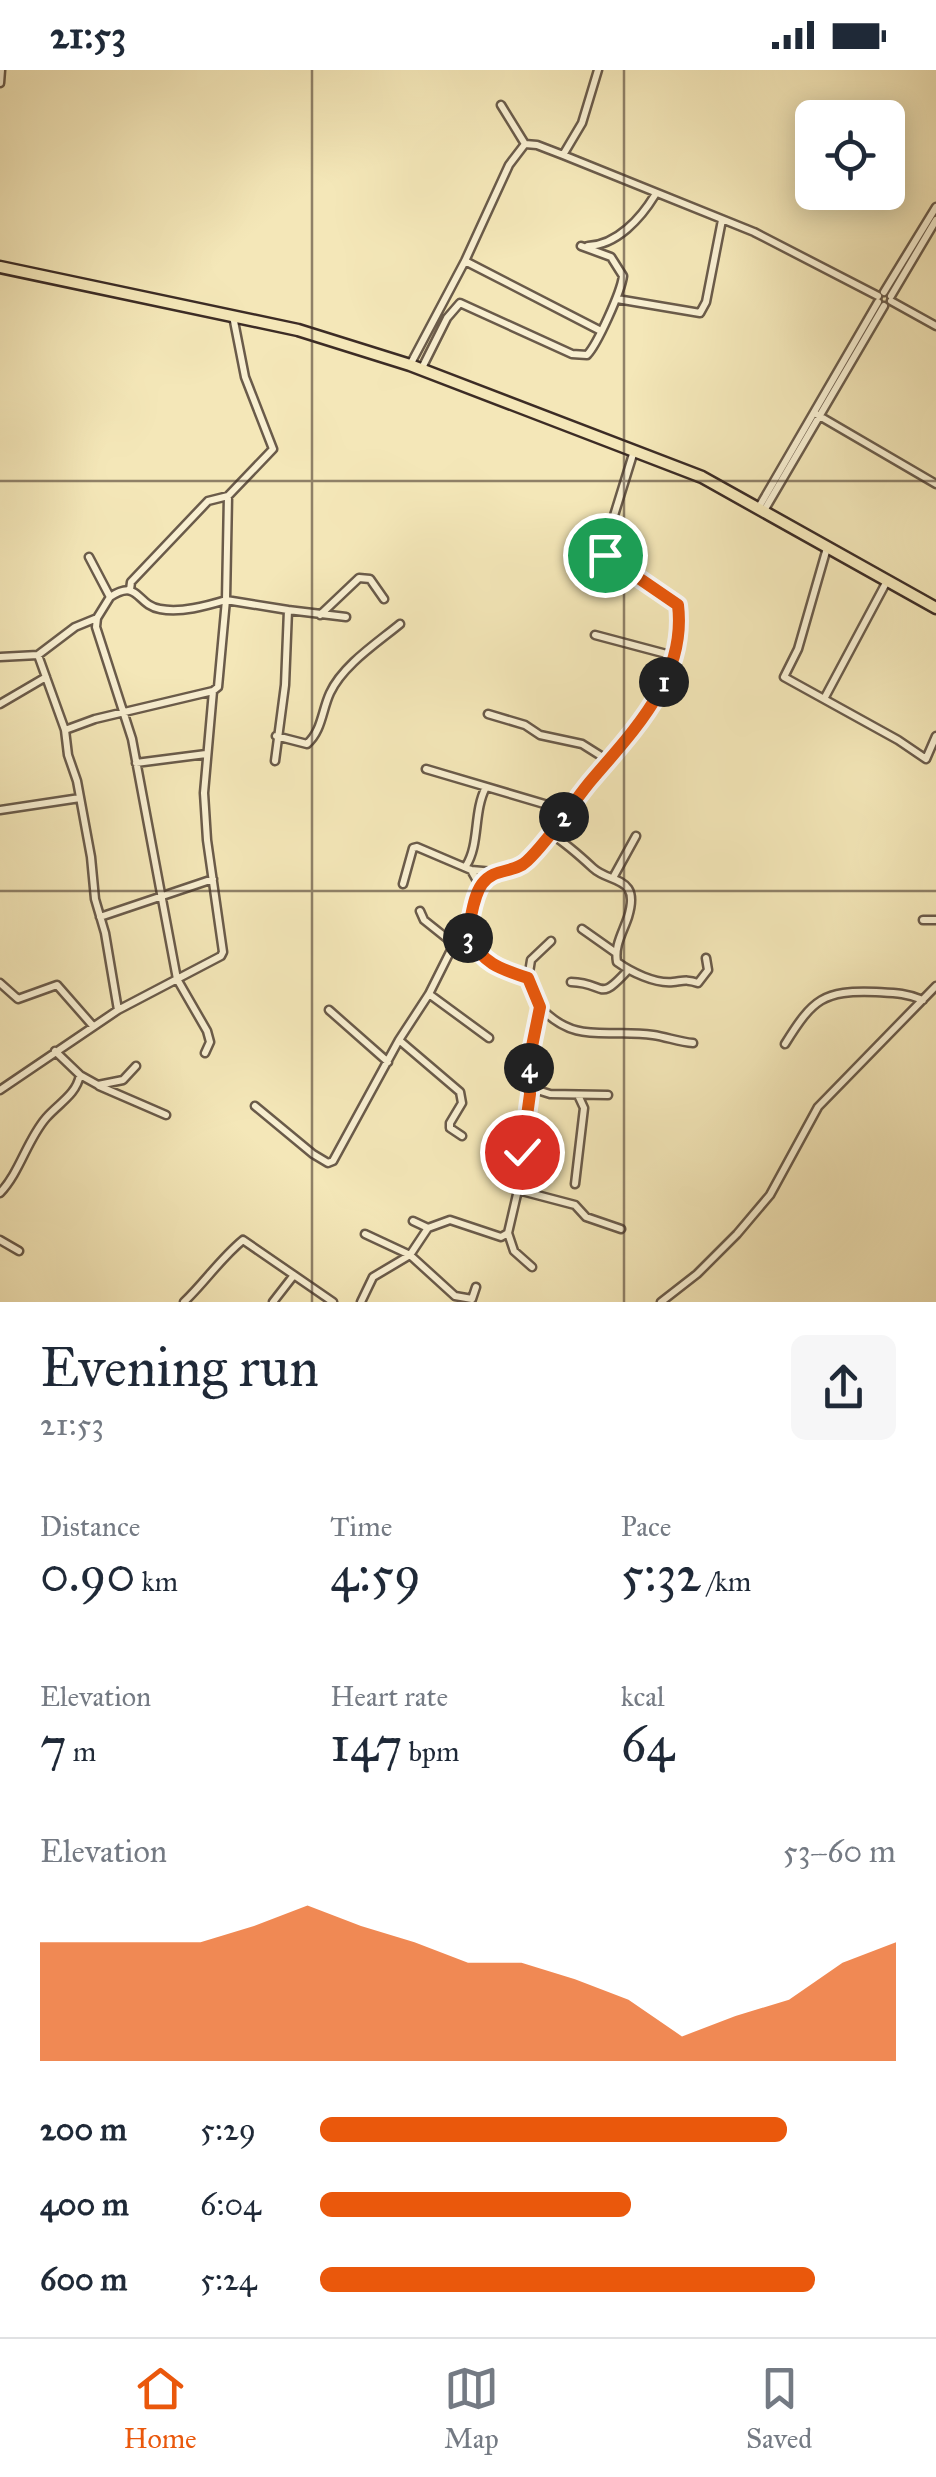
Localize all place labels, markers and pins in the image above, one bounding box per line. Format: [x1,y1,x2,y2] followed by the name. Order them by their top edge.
[563,513,648,598] pin
[639,657,689,707] pin: 1
[539,792,589,842] pin: 2
[443,913,493,963] pin: 3
[504,1043,554,1093] pin: 4
[480,1110,565,1195] pin

